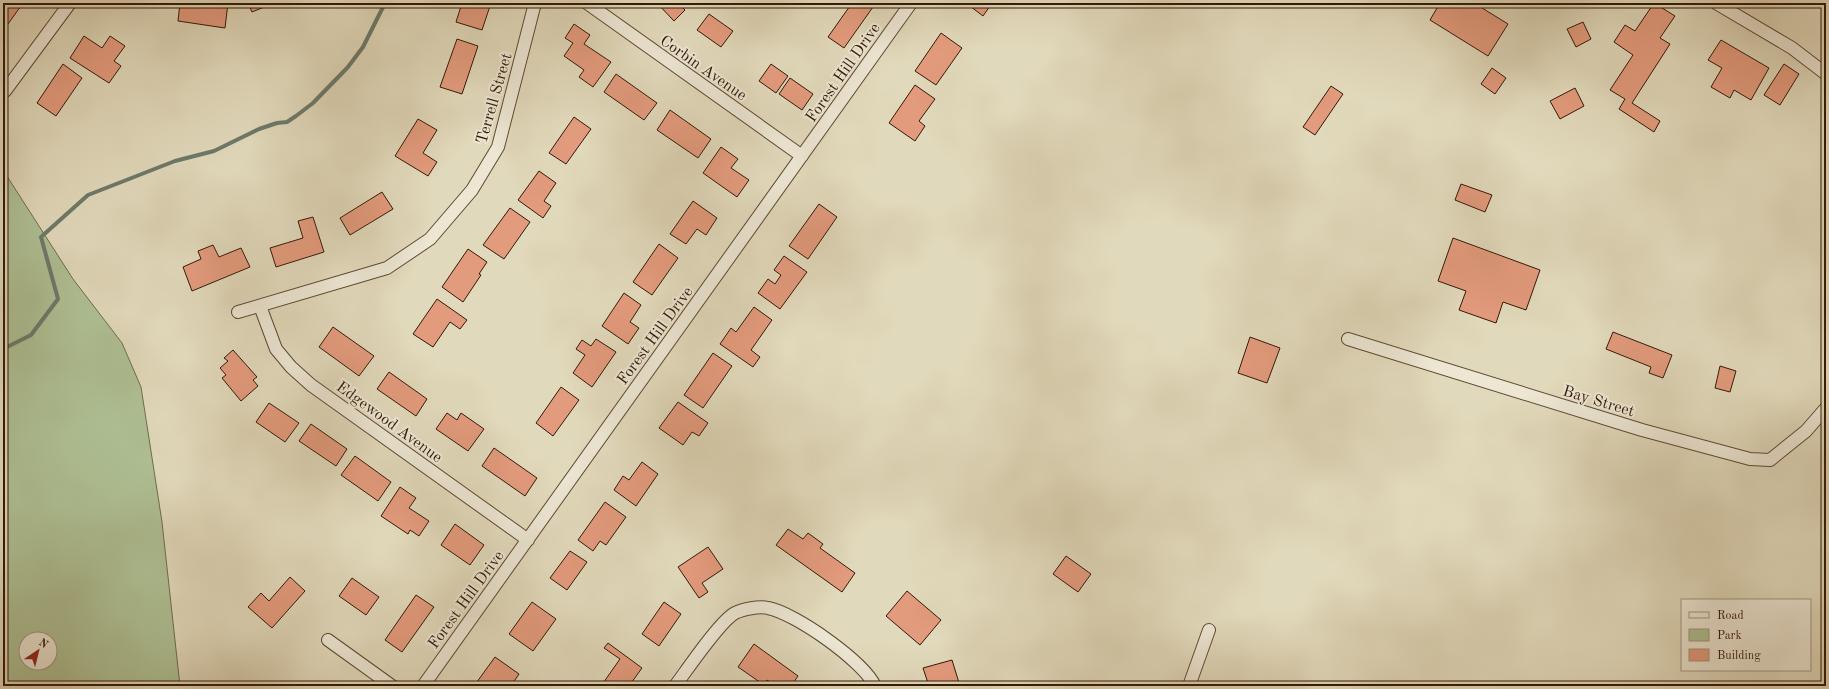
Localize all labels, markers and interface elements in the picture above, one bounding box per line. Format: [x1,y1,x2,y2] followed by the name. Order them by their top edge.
[804,21,884,126] street label: Forest Hill Drive
[657,33,749,104] street label: Corbin Avenue
[474,51,516,146] street label: Terrell Street
[615,284,696,388] street label: Forest Hill Drive
[333,379,445,466] street label: Edgewood Avenue
[1561,383,1637,421] street label: Bay Street
[426,548,507,652] street label: Forest Hill Drive
[1681,599,1811,671] legend
[1717,610,1744,622] text: Road
[1717,630,1742,642] text: Park
[18,631,58,671] north arrow
[36,637,50,651] text: N
[1717,650,1761,662] text: Building

